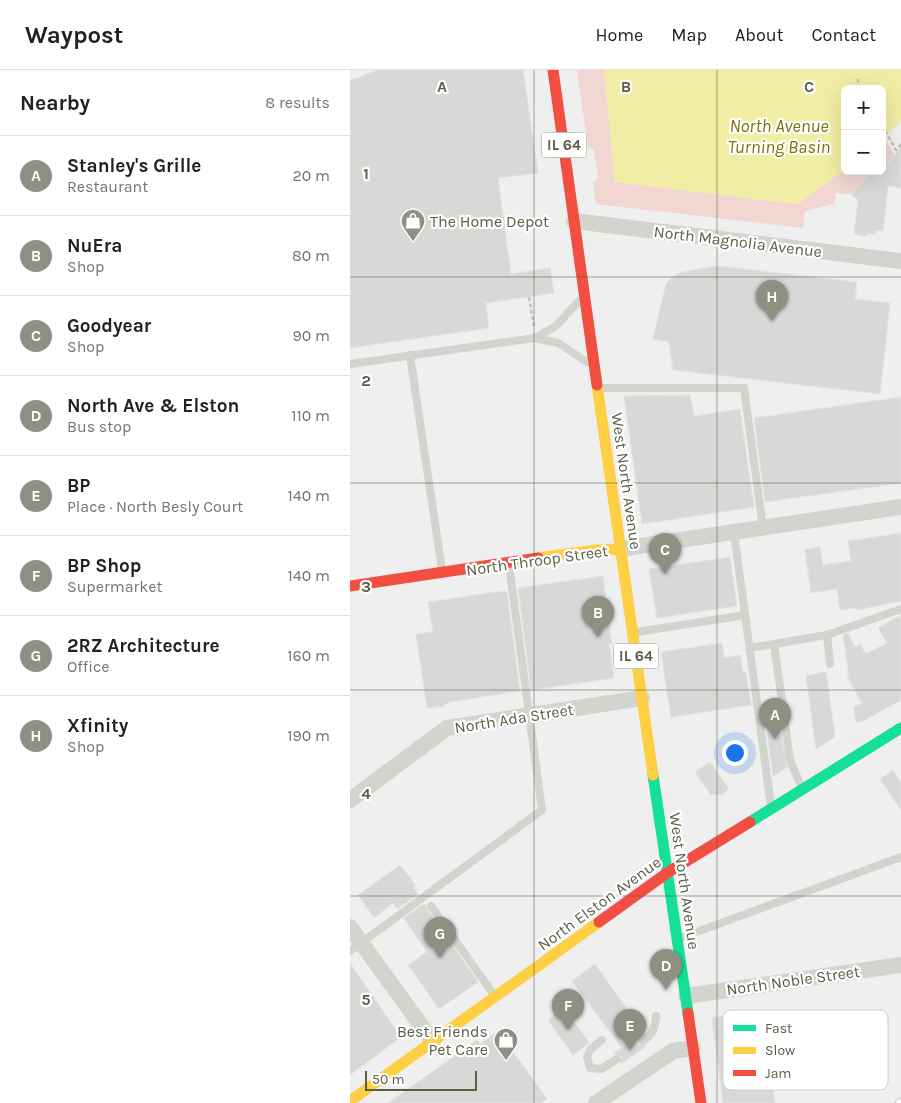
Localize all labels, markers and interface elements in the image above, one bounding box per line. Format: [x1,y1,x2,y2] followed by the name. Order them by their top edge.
[25,21,123,49] text: Waypost
[595,24,643,46] text: Home
[671,24,707,46] text: Map
[735,24,784,46] text: About
[812,24,876,46] text: Contact
[437,77,447,96] text: A
[621,77,631,96] text: B
[804,77,814,96] text: C
[841,85,886,175] map controls
[841,85,886,130] button: +
[20,91,90,115] text: Nearby
[265,93,330,112] text: 8 results
[728,115,830,158] water label: North Avenue Turning Basin
[841,130,886,175] button: −
[542,132,586,158] road number: IL 64
[67,155,201,177] text: Stanley's Grille
[363,164,369,183] text: 1
[31,166,41,185] text: A
[292,166,330,185] text: 20 m
[67,177,148,196] text: Restaurant
[400,208,426,242] shop icon: The Home Depot
[430,212,549,231] place label: The Home Depot
[653,222,823,261] street label: North Magnolia Avenue
[67,235,122,257] text: NuEra
[31,246,41,265] text: B
[292,246,330,265] text: 80 m
[67,257,104,276] text: Shop
[756,280,788,321] pin: H
[67,315,151,337] text: Goodyear
[31,326,41,345] text: C
[292,326,330,345] text: 90 m
[67,337,104,356] text: Shop
[361,371,371,390] text: 2
[67,395,239,417] text: North Ave & Elston
[31,406,41,425] text: D
[291,406,330,425] text: 110 m
[608,411,646,551] street label: West North Avenue
[67,417,131,436] text: Bus stop
[67,475,90,497] text: BP
[31,486,41,505] text: E
[288,486,330,505] text: 140 m
[67,497,243,516] text: Place · North Besly Court
[649,533,681,574] pin: C
[465,541,609,580] street label: North Throop Street
[67,555,141,577] text: BP Shop
[32,566,40,585] text: F
[288,566,330,585] text: 140 m
[67,577,163,596] text: Supermarket
[361,577,371,596] text: 3
[582,596,614,637] pin: B
[67,635,220,657] text: 2RZ Architecture
[614,644,658,668] road number: IL 64
[31,646,41,665] text: G
[287,646,330,665] text: 160 m
[67,657,110,676] text: Office
[759,698,791,739] pin: A
[453,700,575,737] street label: North Ada Street
[67,715,128,737] text: Xfinity
[30,726,42,745] text: H
[287,726,330,745] text: 190 m
[67,737,104,756] text: Shop
[722,740,748,766] your location
[361,784,371,803] text: 4
[666,811,704,951] street label: West North Avenue
[534,852,665,954] street label: North Elston Avenue
[424,917,456,958] pin: G
[650,949,682,990] pin: D
[725,962,861,999] street label: North Noble Street
[552,989,584,1030] pin: F
[361,990,371,1009] text: 5
[614,1009,646,1050] pin: E
[723,1010,888,1090] legend
[765,1020,792,1037] text: Fast
[397,1022,488,1059] place label: Best Friends Pet Care
[493,1027,519,1061] shop icon: Best Friends Pet Care
[765,1042,795,1059] text: Slow
[765,1065,791,1082] text: Jam
[365,1068,478,1091] scale bar
[372,1071,405,1088] text: 50 m

